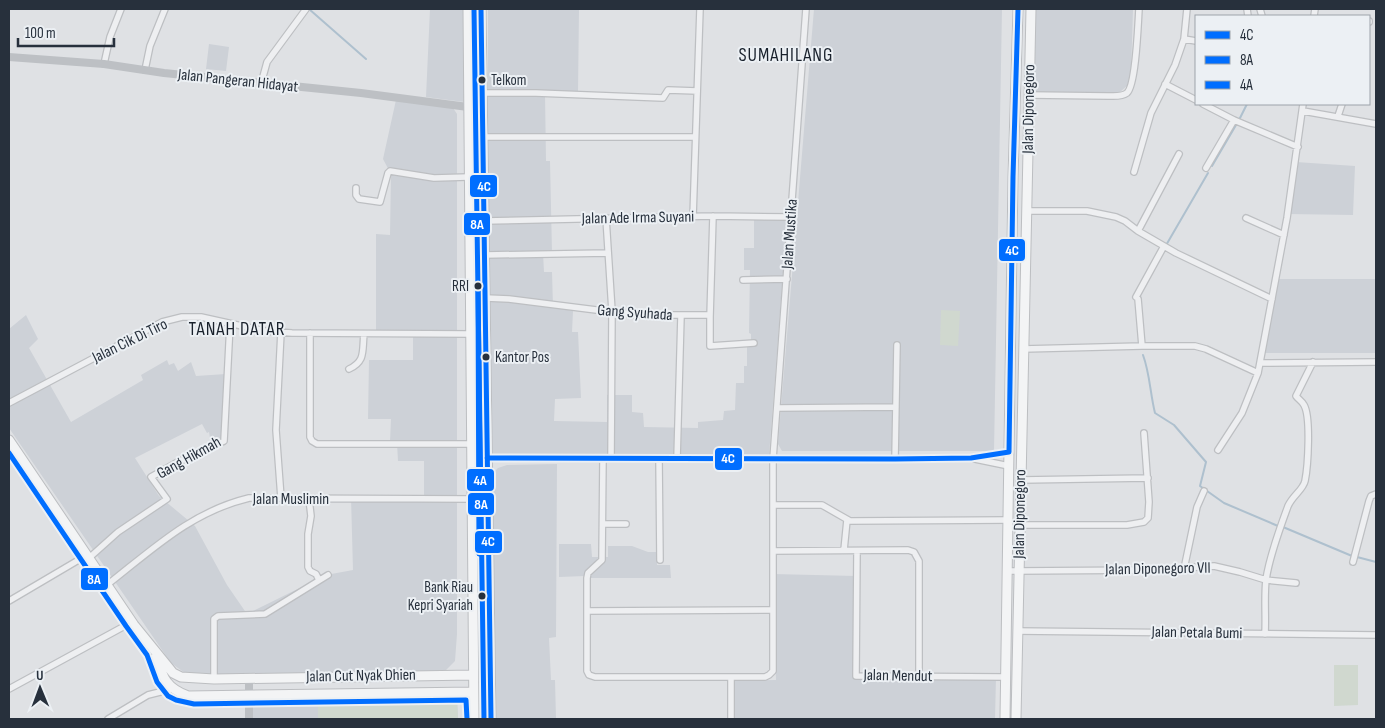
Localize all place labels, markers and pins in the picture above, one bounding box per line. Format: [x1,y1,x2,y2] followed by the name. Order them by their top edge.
[491,71,526,90] place label: Telkom
[477,75,487,85] marker: Telkom
[452,277,469,296] place label: RRI
[473,281,483,291] marker: RRI
[495,348,549,367] place label: Kantor Pos
[481,352,491,362] marker: Kantor Pos
[408,578,473,615] place label: Bank Riau Kepri Syariah
[477,591,487,601] marker: Bank Riau Kepri Syariah

